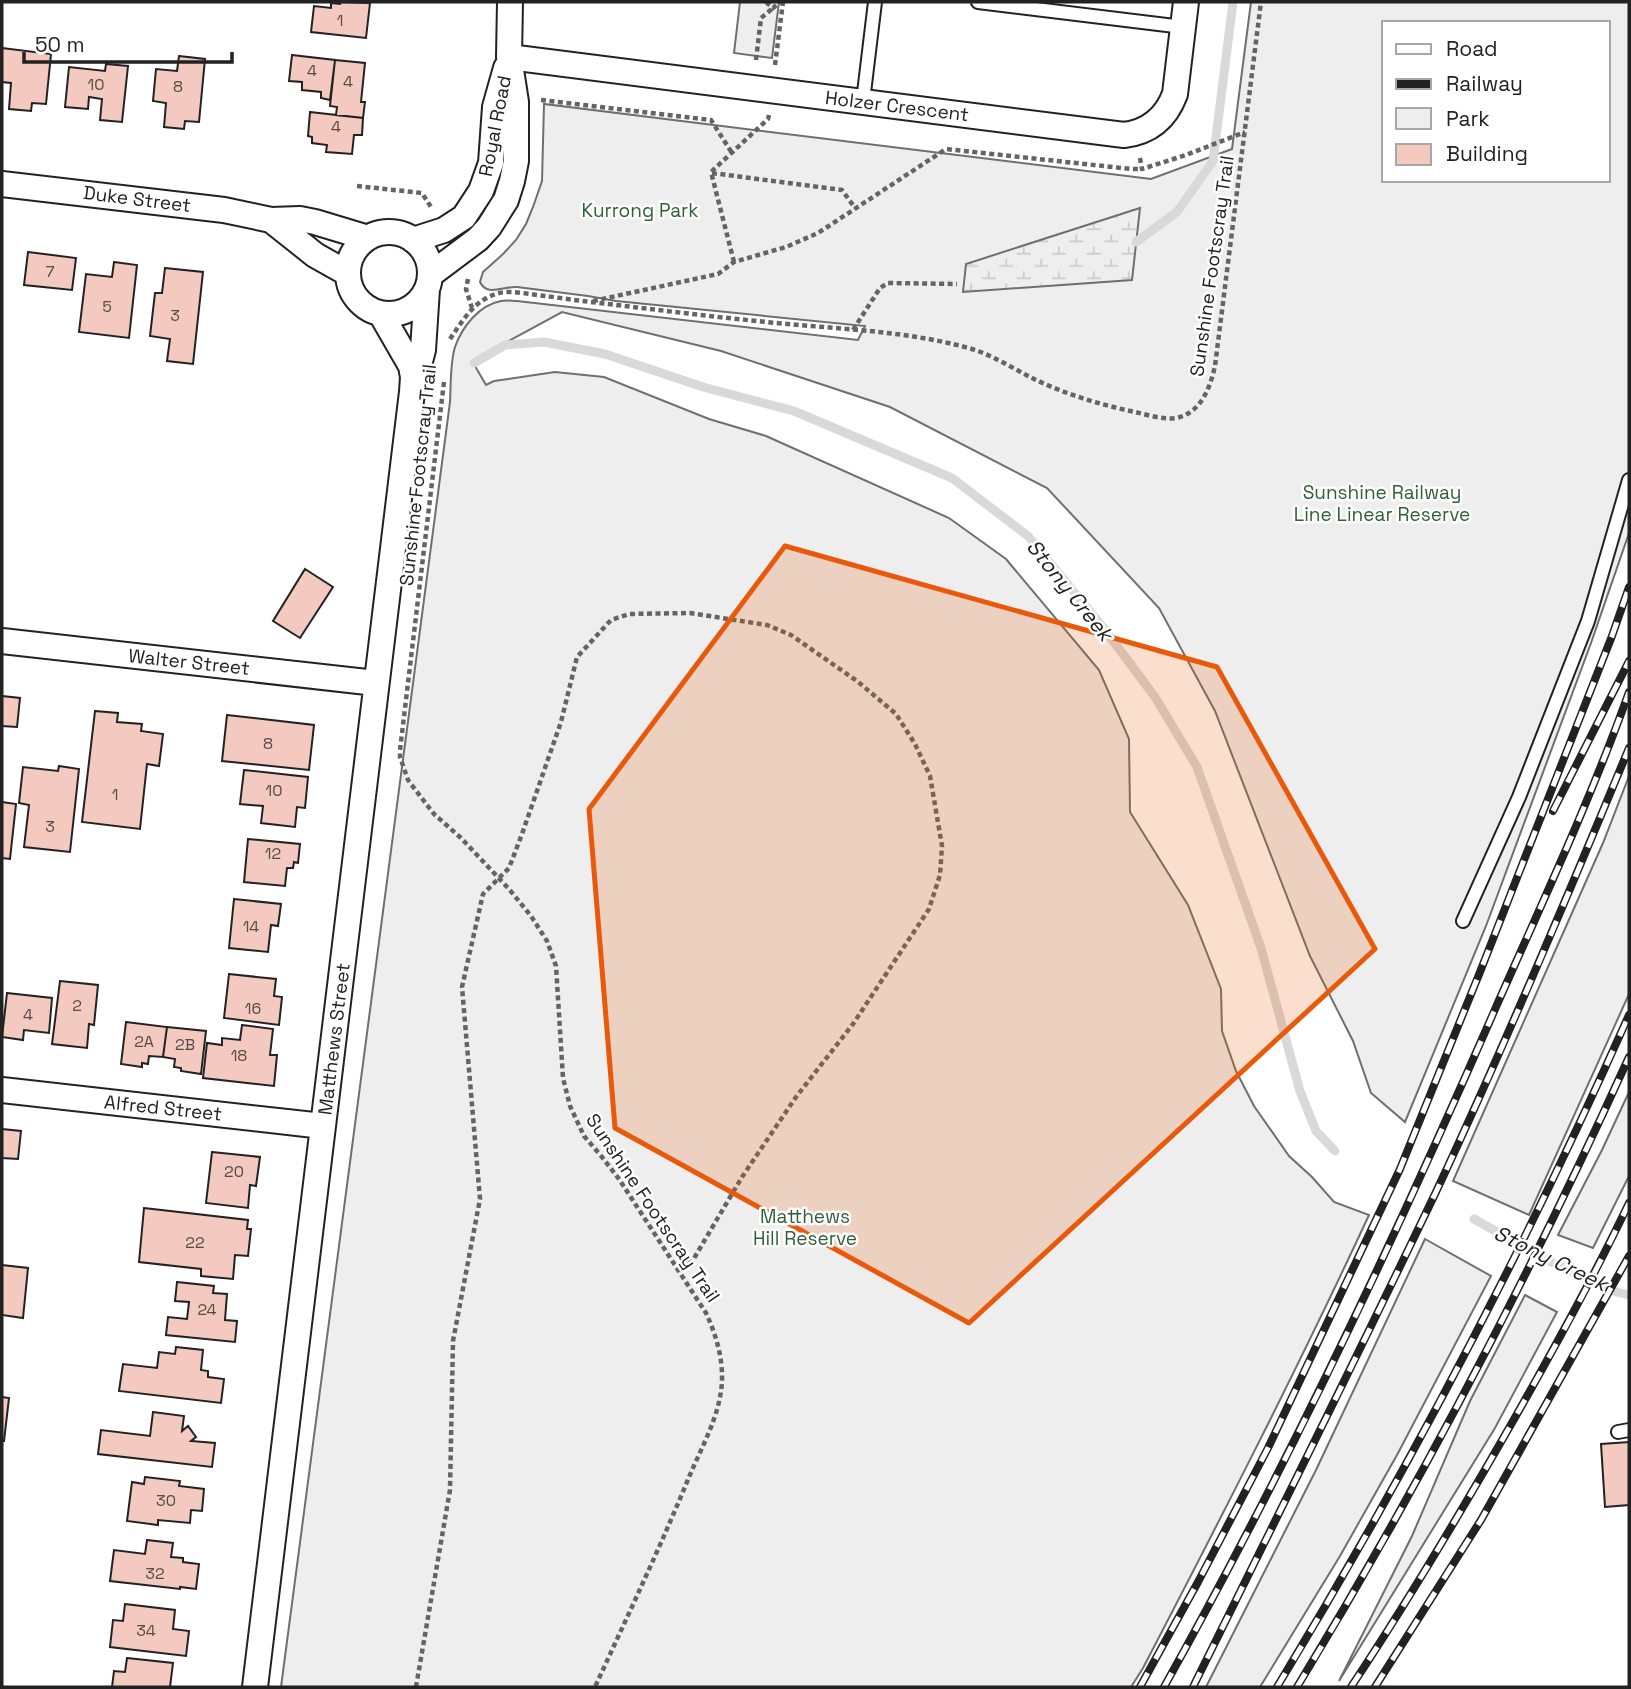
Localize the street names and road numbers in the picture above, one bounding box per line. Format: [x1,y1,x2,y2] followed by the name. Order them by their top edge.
[473,73,517,179] street label: Royal Road
[824,85,970,127] street label: Holzer Crescent
[1184,154,1240,378] street label: Sunshine Footscray Trail
[82,180,192,218] street label: Duke Street
[394,363,442,587] street label: Sunshine Footscray Trail
[127,643,251,681] street label: Walter Street
[312,962,356,1116] street label: Matthews Street
[103,1089,223,1127] street label: Alfred Street
[580,1109,726,1307] street label: Sunshine Footscray Trail

